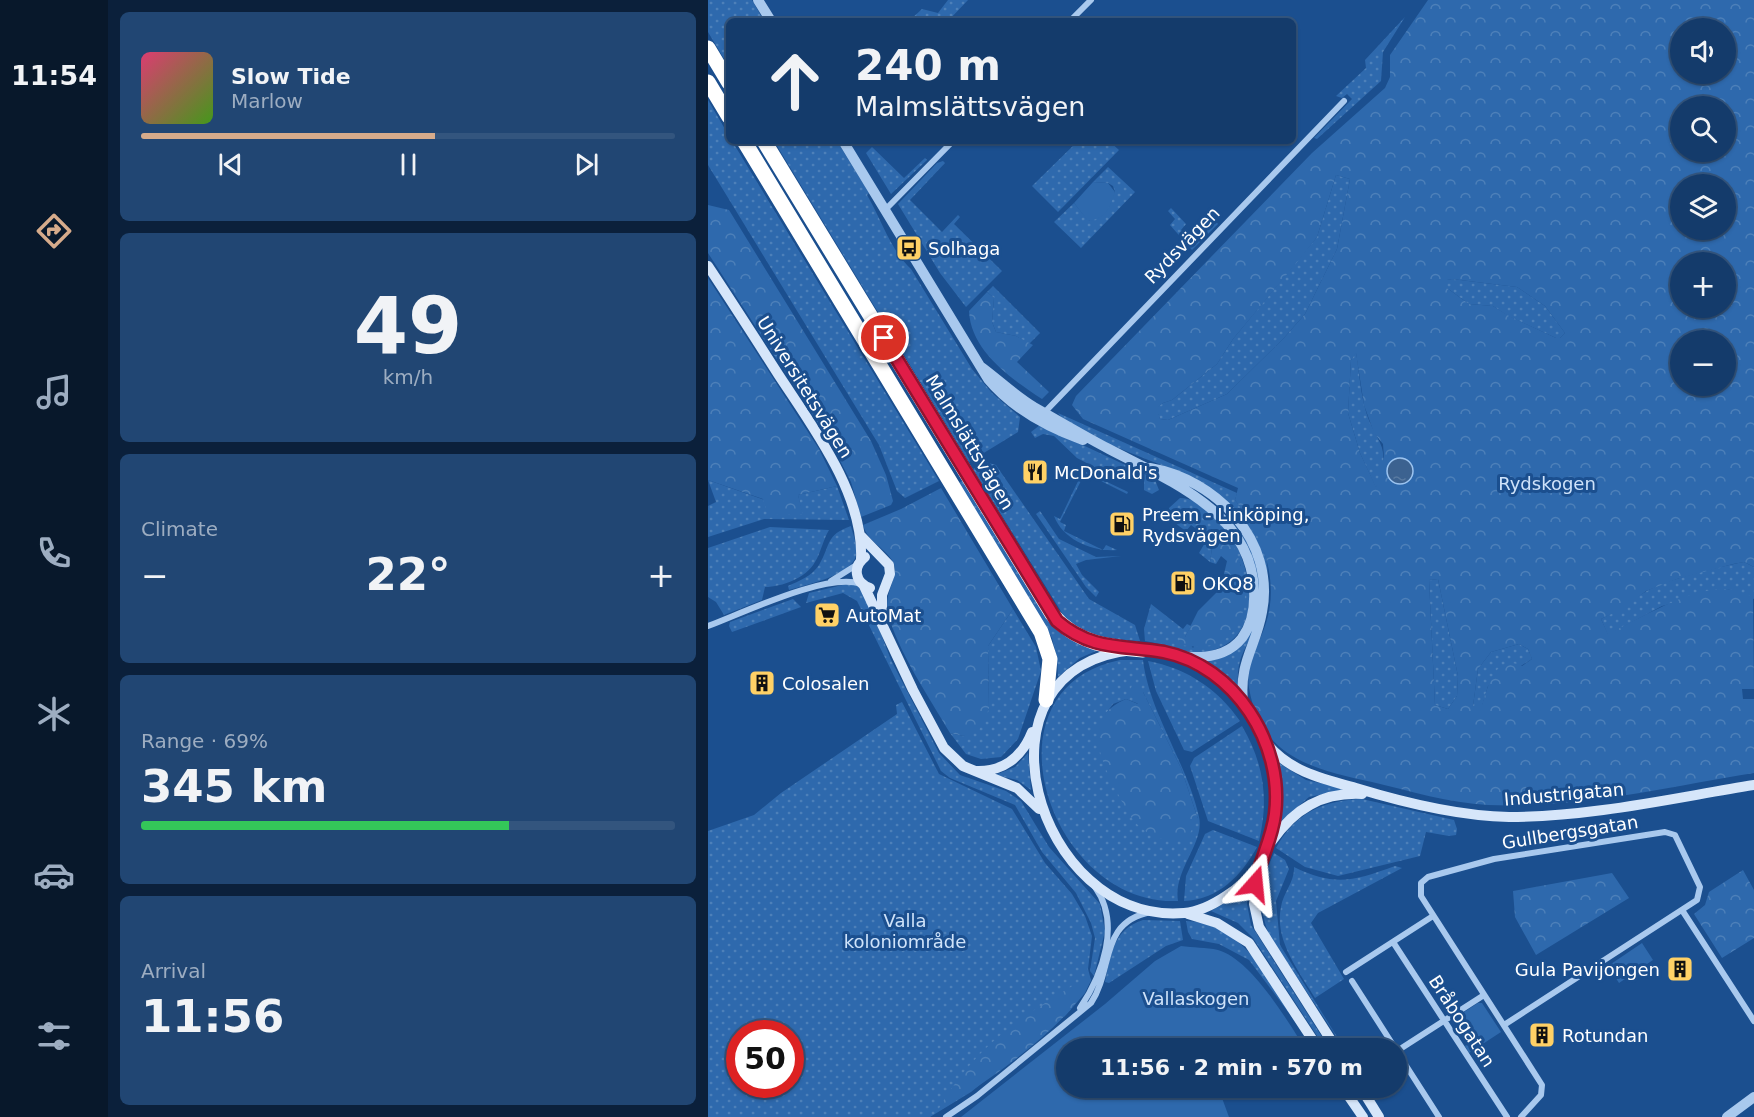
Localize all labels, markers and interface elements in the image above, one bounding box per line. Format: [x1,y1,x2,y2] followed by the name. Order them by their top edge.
[1670,18,1736,396] map controls
[1670,18,1736,84] button: sound
[855,41,1001,90] text: 240 m
[756,42,834,120] icon: ahead
[11,60,97,91] text: 11:54
[231,64,351,89] text: Slow Tide
[231,89,303,113] text: Marlow
[855,91,1085,122] text: Malmslättsvägen
[1670,96,1736,162] button: search
[214,148,247,181] icon: previous
[392,148,425,181] icon: pause
[570,148,603,181] icon: next
[1670,174,1736,240] button: layers
[1140,202,1224,288] street label: Rydsvägen
[33,210,75,252] icon: directions
[894,233,924,263] bus stop icon: Solhaga
[928,238,1000,259] place label: Solhaga
[1670,252,1736,318] button: +
[354,281,462,371] text: 49
[753,312,857,462] street label: Universitetsvägen
[858,312,909,363] pin
[867,321,900,354] icon: arrive
[1670,330,1736,396] button: −
[383,365,433,389] text: km/h
[33,371,75,413] icon: music
[921,371,1019,513] street label: Malmslättsvägen
[1020,457,1050,487] restaurant icon: McDonald's
[1054,462,1158,483] place label: McDonald's
[1498,473,1596,494] park label: Rydskogen
[1142,504,1309,546] place label: Preem - Linköping, Rydsvägen
[1107,509,1137,539] fuel station icon: Preem - Linköping, Rydsvägen
[141,517,218,541] text: Climate
[33,532,75,574] icon: phone
[365,548,451,601] text: 22°
[141,556,169,595] text: −
[647,556,675,595] text: +
[1168,568,1198,598] fuel station icon: OKQ8
[1202,573,1254,594] place label: OKQ8
[812,600,842,630] supermarket icon: AutoMat
[846,605,921,626] place label: AutoMat
[747,668,777,698] building icon: Colosalen
[782,673,870,694] place label: Colosalen
[33,693,75,735] icon: climate
[141,729,268,753] text: Range · 69%
[141,760,327,813] text: 345 km
[1503,778,1625,810] street label: Industrigatan
[1500,811,1640,853] street label: Gullbergsgatan
[1223,852,1287,916] position arrow
[33,854,75,896] icon: car
[844,910,966,952] park label: Valla koloniområde
[1665,954,1695,984] building icon: Gula Pavijongen
[141,959,206,983] text: Arrival
[1515,959,1660,980] place label: Gula Pavijongen
[1425,971,1499,1071] street label: Bråbogatan
[1142,988,1250,1009] park label: Vallaskogen
[141,990,284,1043] text: 11:56
[33,1015,75,1057] icon: filters
[726,1020,804,1098] speed limit sign: 50
[1527,1020,1557,1050] building icon: Rotundan
[1562,1025,1648,1046] place label: Rotundan
[1100,1055,1363,1080] text: 11:56 · 2 min · 570 m

